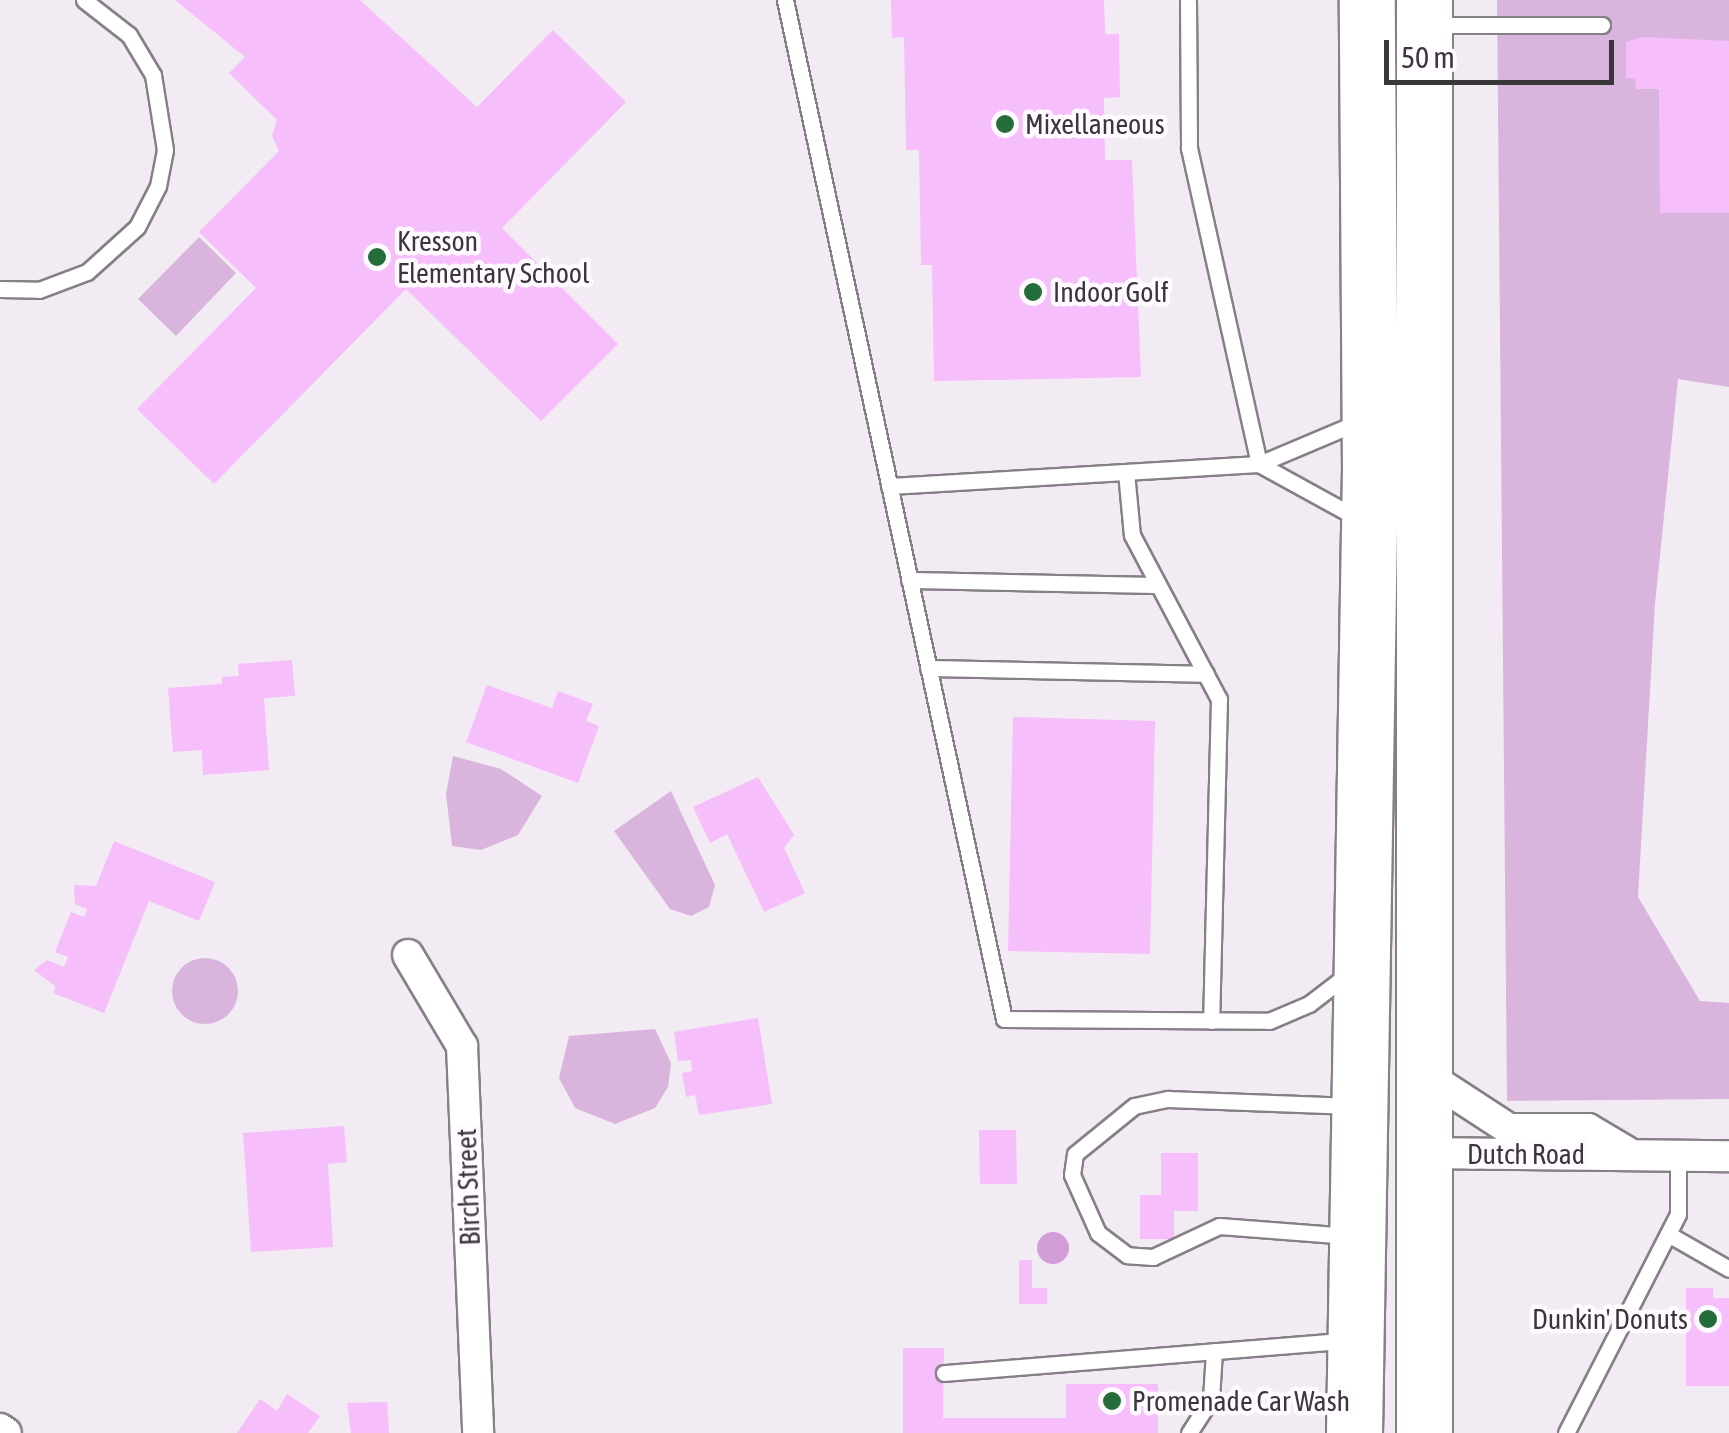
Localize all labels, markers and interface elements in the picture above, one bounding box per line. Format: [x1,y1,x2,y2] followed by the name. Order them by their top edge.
[1389,20,1619,82] scale bar
[1401,40,1455,74] text: 50 m
[1025,107,1165,141] place label: Mixellaneous
[994,113,1016,135] marker: Mixellaneous
[397,224,589,290] place label: Kresson Elementary School
[366,246,388,268] marker: Kresson Elementary School
[1053,275,1169,309] place label: Indoor Golf
[1022,281,1044,303] marker: Indoor Golf
[449,1128,487,1246] street label: Birch Street
[1467,1137,1585,1171] street label: Dutch Road
[1532,1302,1688,1336] place label: Dunkin' Donuts
[1697,1308,1719,1330] marker: Dunkin' Donuts
[1132,1384,1350,1418] place label: Promenade Car Wash
[1101,1390,1123,1412] marker: Promenade Car Wash

